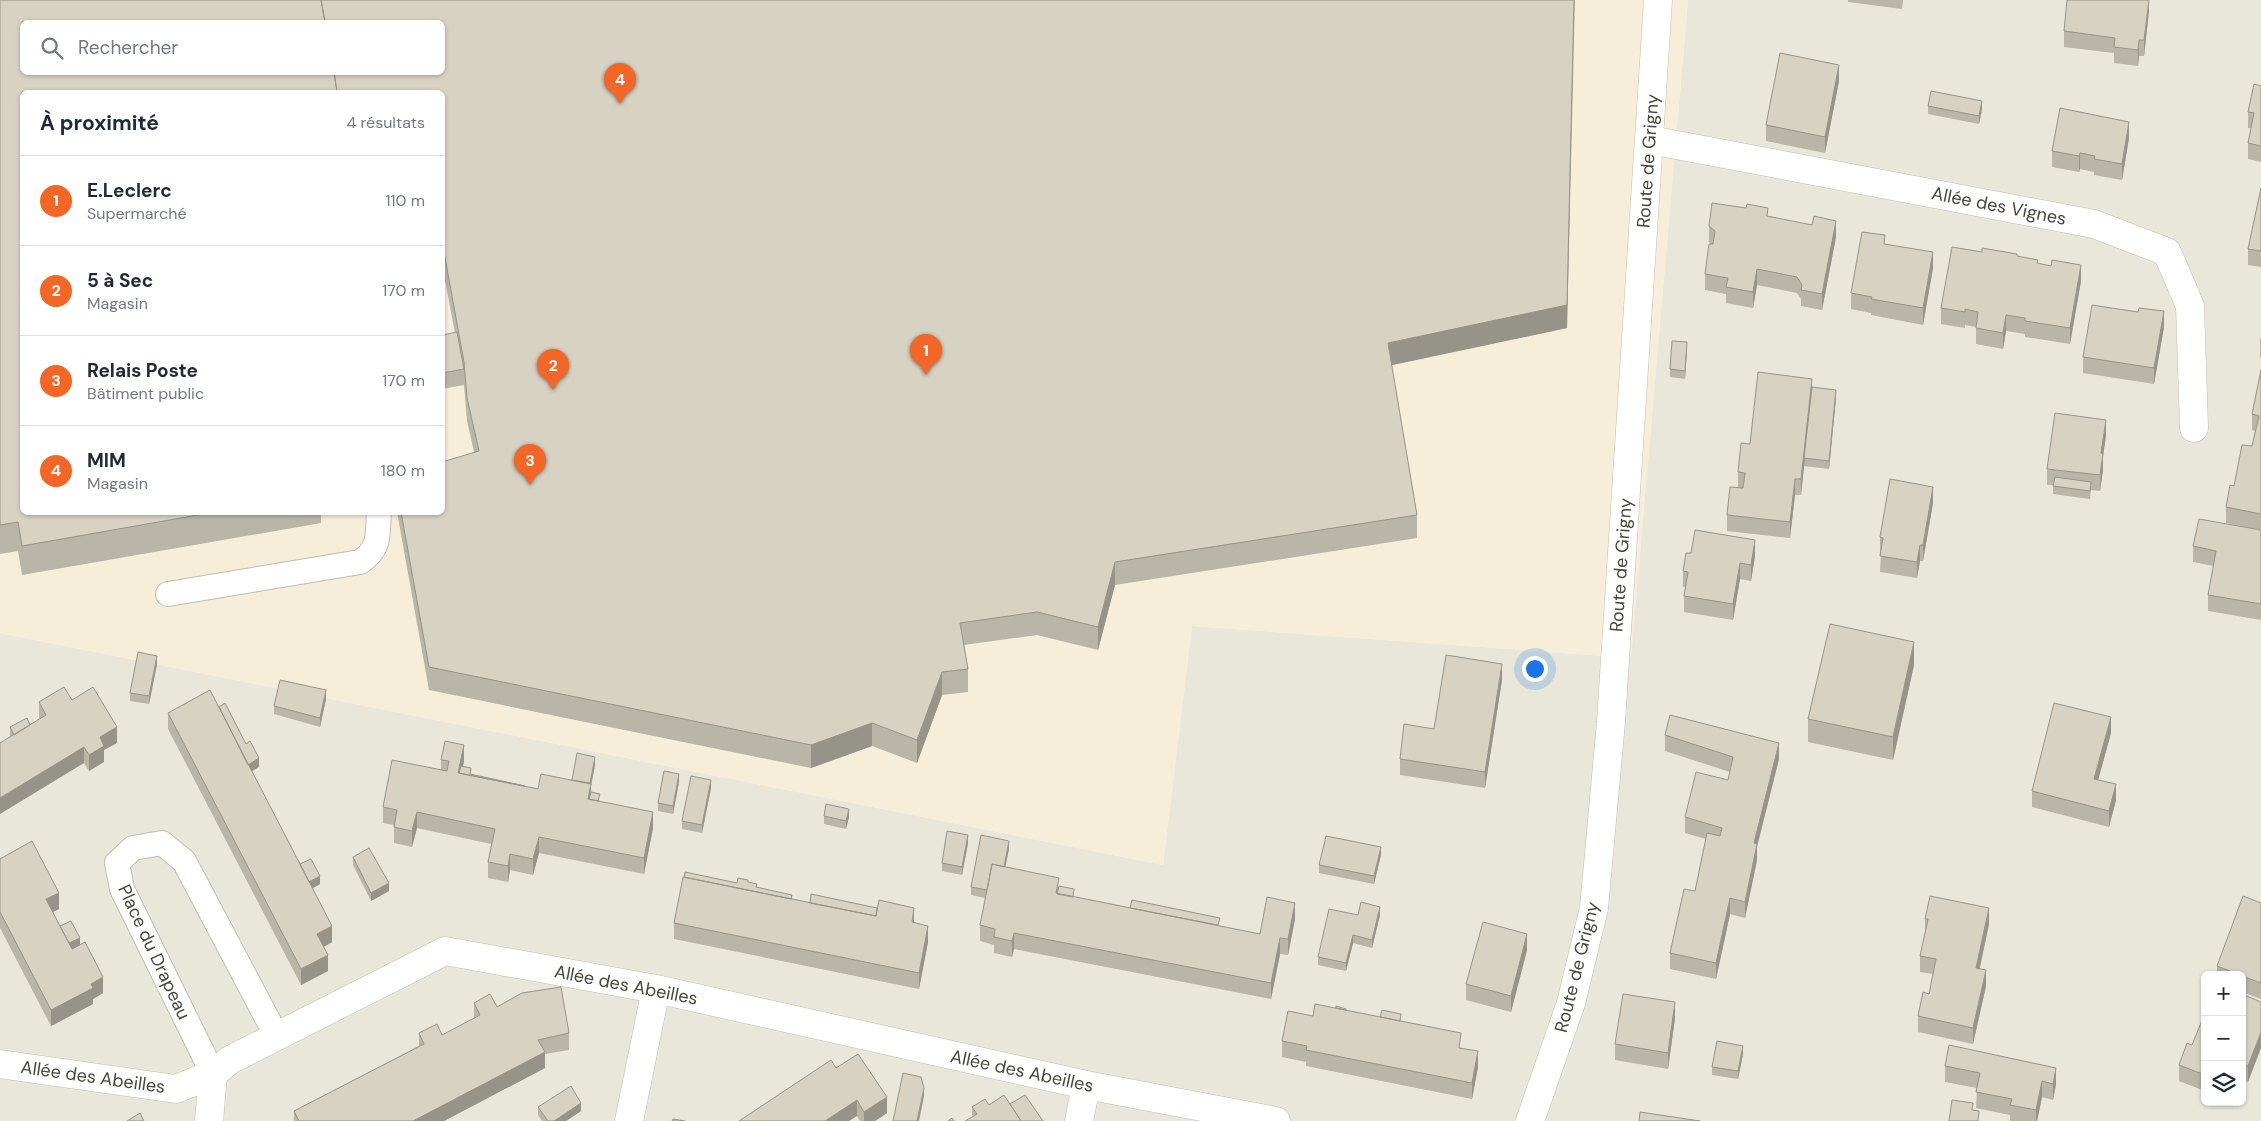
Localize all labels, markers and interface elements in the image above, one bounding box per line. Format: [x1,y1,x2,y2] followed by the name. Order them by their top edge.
[20,20,445,75] search box
[38,34,66,62] icon: search
[78,35,178,60] text: Rechercher
[604,63,636,104] pin: 4
[1631,93,1665,229] street label: Route de Grigny
[40,109,159,137] text: À proximité
[347,112,425,133] text: 4 résultats
[87,178,172,203] text: E.Leclerc
[1930,181,2068,231] street label: Allée des Vignes
[53,190,59,211] text: 1
[386,190,425,211] text: 110 m
[87,203,187,224] text: Supermarché
[87,268,153,293] text: 5 à Sec
[51,280,61,301] text: 2
[382,280,425,301] text: 170 m
[87,293,148,314] text: Magasin
[910,334,942,375] pin: 1
[537,349,569,390] pin: 2
[87,358,198,383] text: Relais Poste
[51,370,61,391] text: 3
[382,370,425,391] text: 170 m
[87,383,204,404] text: Bâtiment public
[514,444,546,485] pin: 3
[87,448,126,473] text: MIM
[51,460,61,481] text: 4
[381,460,425,481] text: 180 m
[87,473,148,494] text: Magasin
[1604,497,1638,633] street label: Route de Grigny
[1522,656,1548,682] your location
[112,881,196,1023] street label: Place du Drapeau
[1549,899,1605,1035] street label: Route de Grigny
[552,959,700,1011] street label: Allée des Abeilles
[2201,971,2246,1106] map controls
[2201,971,2246,1016] button: +
[2201,1016,2246,1061] button: −
[948,1044,1096,1098] street label: Allée des Abeilles
[19,1055,167,1099] street label: Allée des Abeilles
[2201,1061,2246,1106] button: layers

